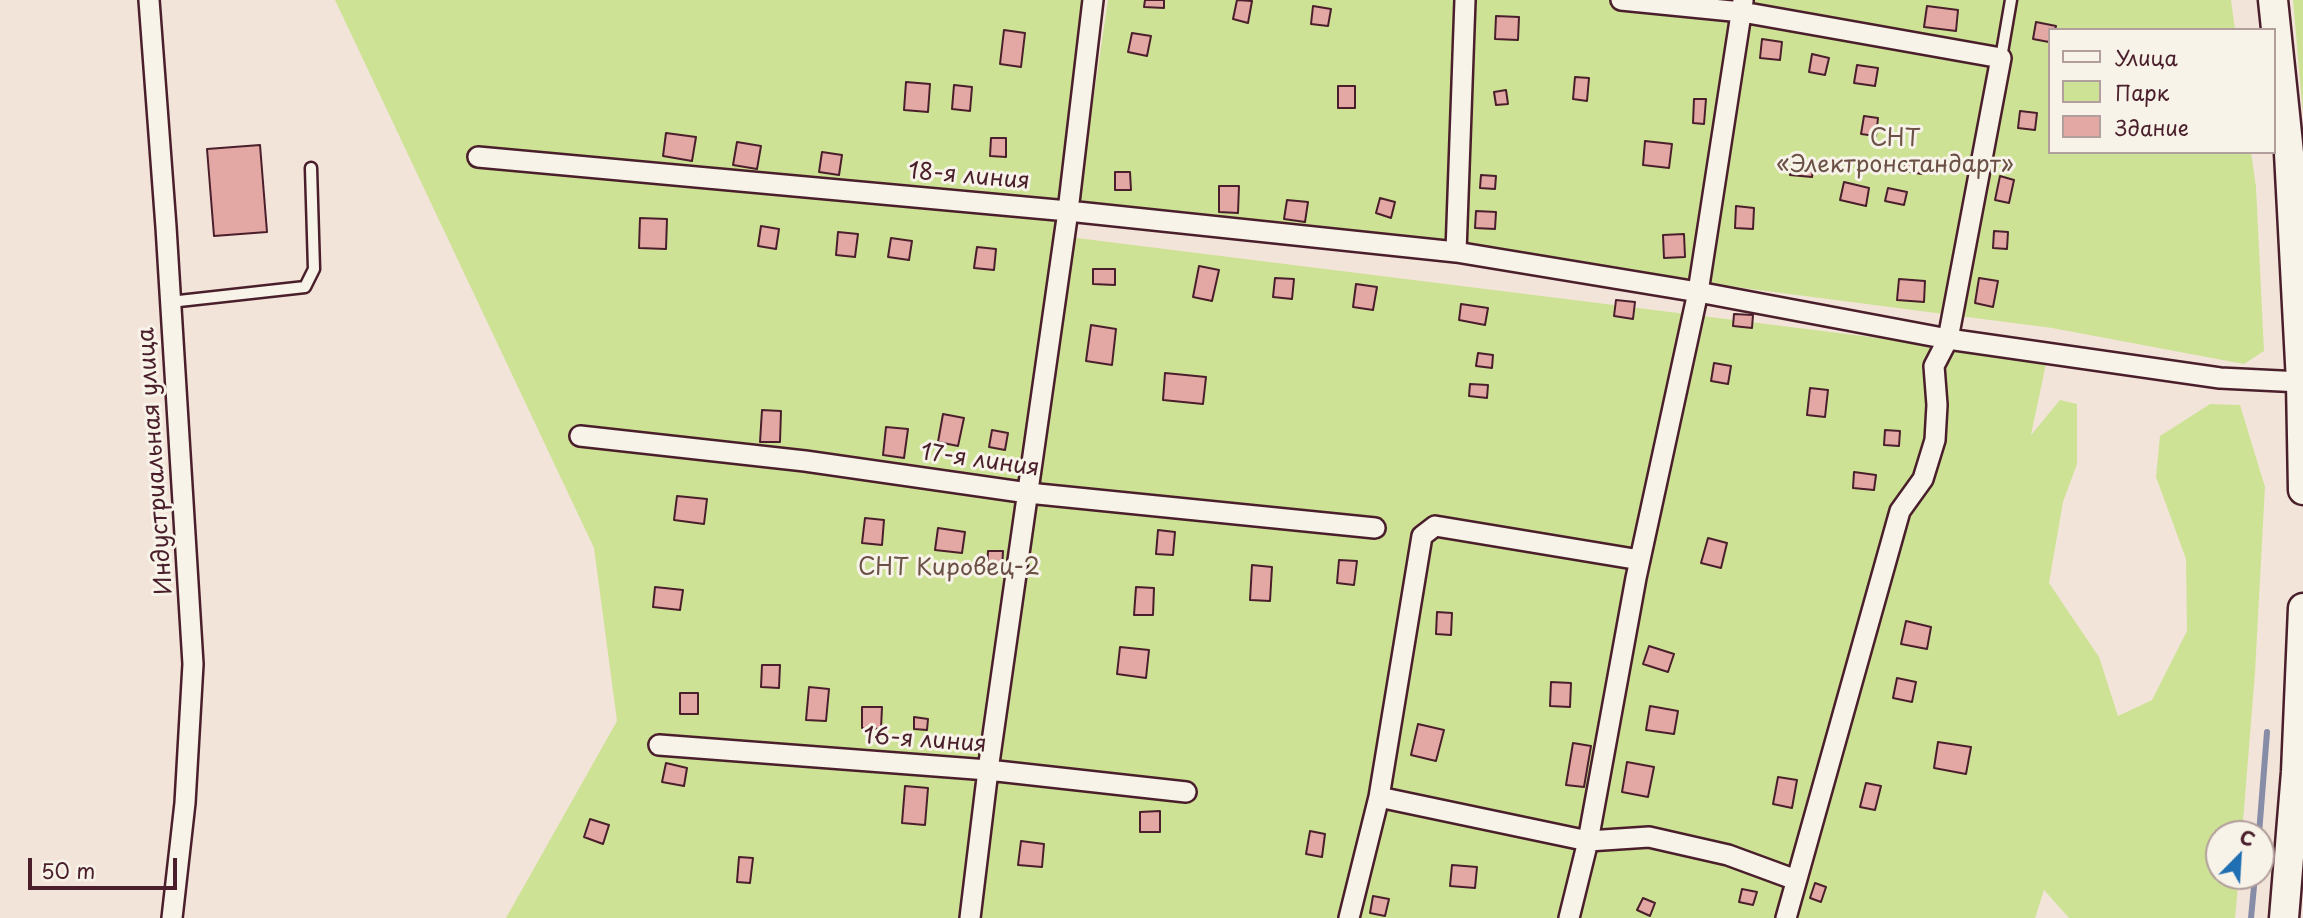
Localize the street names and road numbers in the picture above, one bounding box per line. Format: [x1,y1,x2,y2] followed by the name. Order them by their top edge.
[907,158,1031,196] street label: 18-я линия
[133,326,179,596] street label: Индустриальная улица
[919,439,1041,483] street label: 17-я линия
[862,723,988,759] street label: 16-я линия

